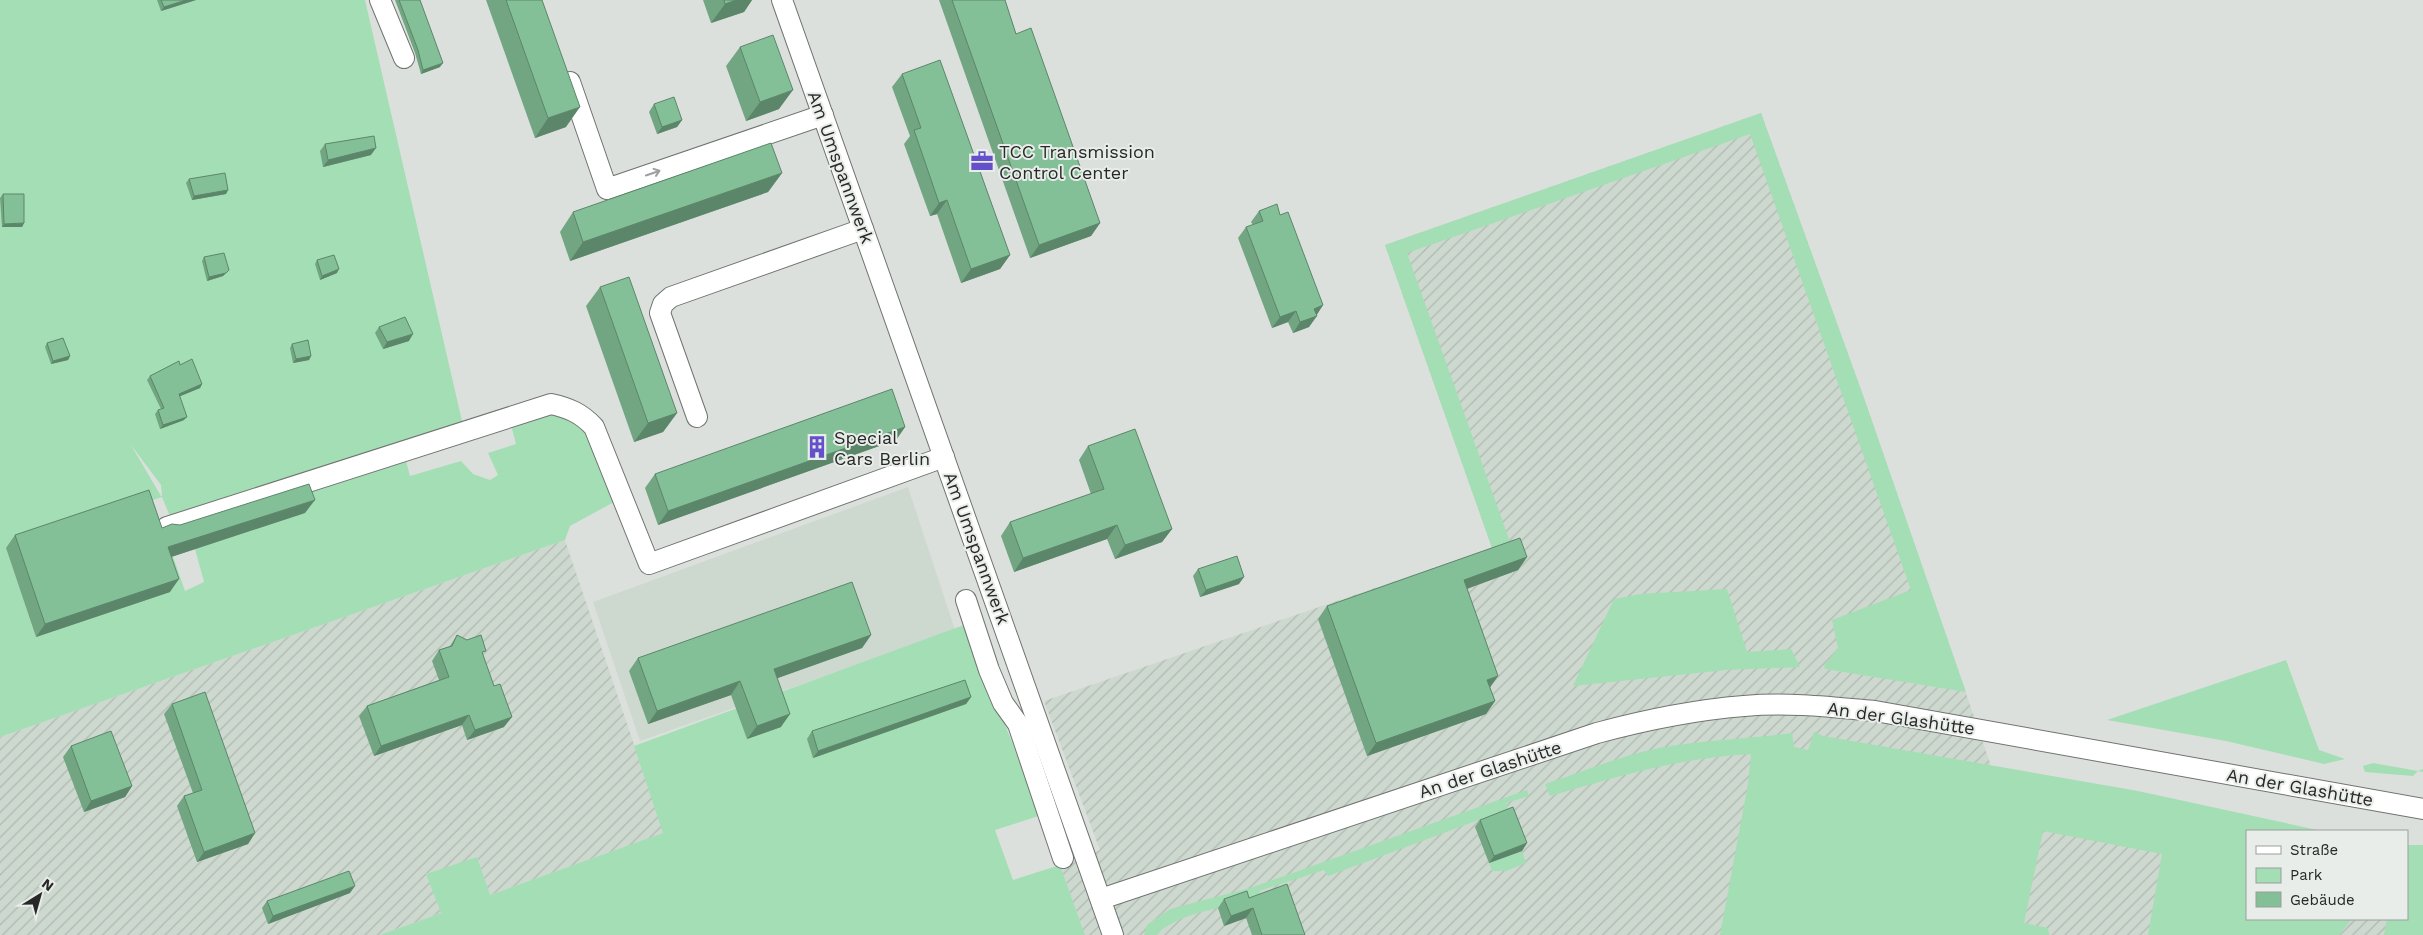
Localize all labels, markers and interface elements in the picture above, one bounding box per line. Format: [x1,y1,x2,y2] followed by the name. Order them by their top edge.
[804,88,878,246] street label: Am Umspannwerk
[999,141,1155,183] place label: TCC Transmission Control Center
[969,148,995,174] office icon: TCC Transmission Control Center
[645,168,661,178] one-way arrow
[834,427,930,469] place label: Special Cars Berlin
[804,434,830,460] building icon: Special Cars Berlin
[940,469,1014,627] street label: Am Umspannwerk
[1826,697,1976,739] street label: An der Glashütte
[1416,736,1564,802] street label: An der Glashütte
[2225,764,2375,810] street label: An der Glashütte
[2246,830,2408,920] legend
[2290,841,2338,859] text: Straße
[2290,866,2323,884] text: Park
[15,870,65,920] north arrow
[39,875,57,894] text: N
[2290,891,2355,909] text: Gebäude

